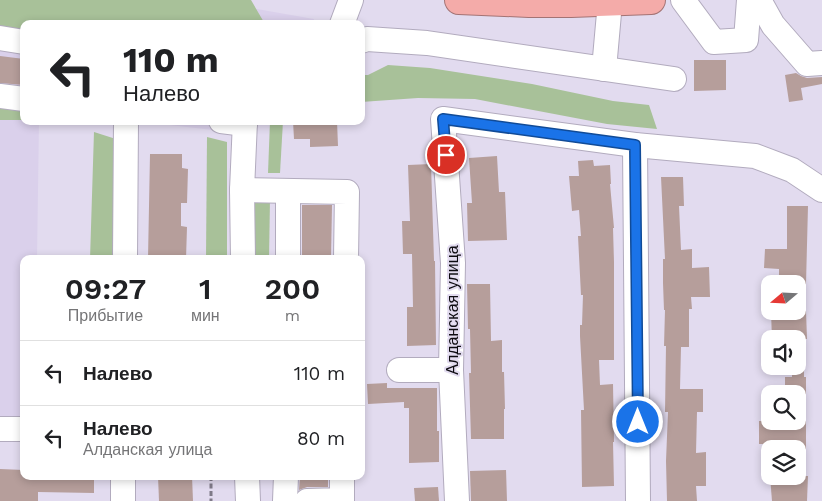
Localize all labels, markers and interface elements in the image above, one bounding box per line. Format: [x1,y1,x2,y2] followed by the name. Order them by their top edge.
[123,39,219,81] text: 110 m
[40,40,105,105] icon: left
[123,81,200,106] text: Налево
[425,134,467,176] pin
[432,141,460,169] icon: arrive
[443,245,462,375] street label: Алданская улица
[65,271,146,306] text: 09:27
[199,271,212,306] text: 1
[264,271,320,306] text: 200
[761,275,806,320] north arrow
[761,275,806,485] map controls
[68,306,143,325] text: Прибытие
[191,306,220,325] text: мин
[285,306,300,325] text: m
[761,330,806,375] button: sound
[40,359,68,387] icon: left
[83,362,153,385] text: Налево
[294,362,345,385] text: 110 m
[761,385,806,430] button: search
[611,395,663,447] position arrow
[83,417,153,440] text: Налево
[40,424,68,452] icon: left
[297,427,345,450] text: 80 m
[83,440,212,459] text: Алданская улица
[761,440,806,485] button: layers

